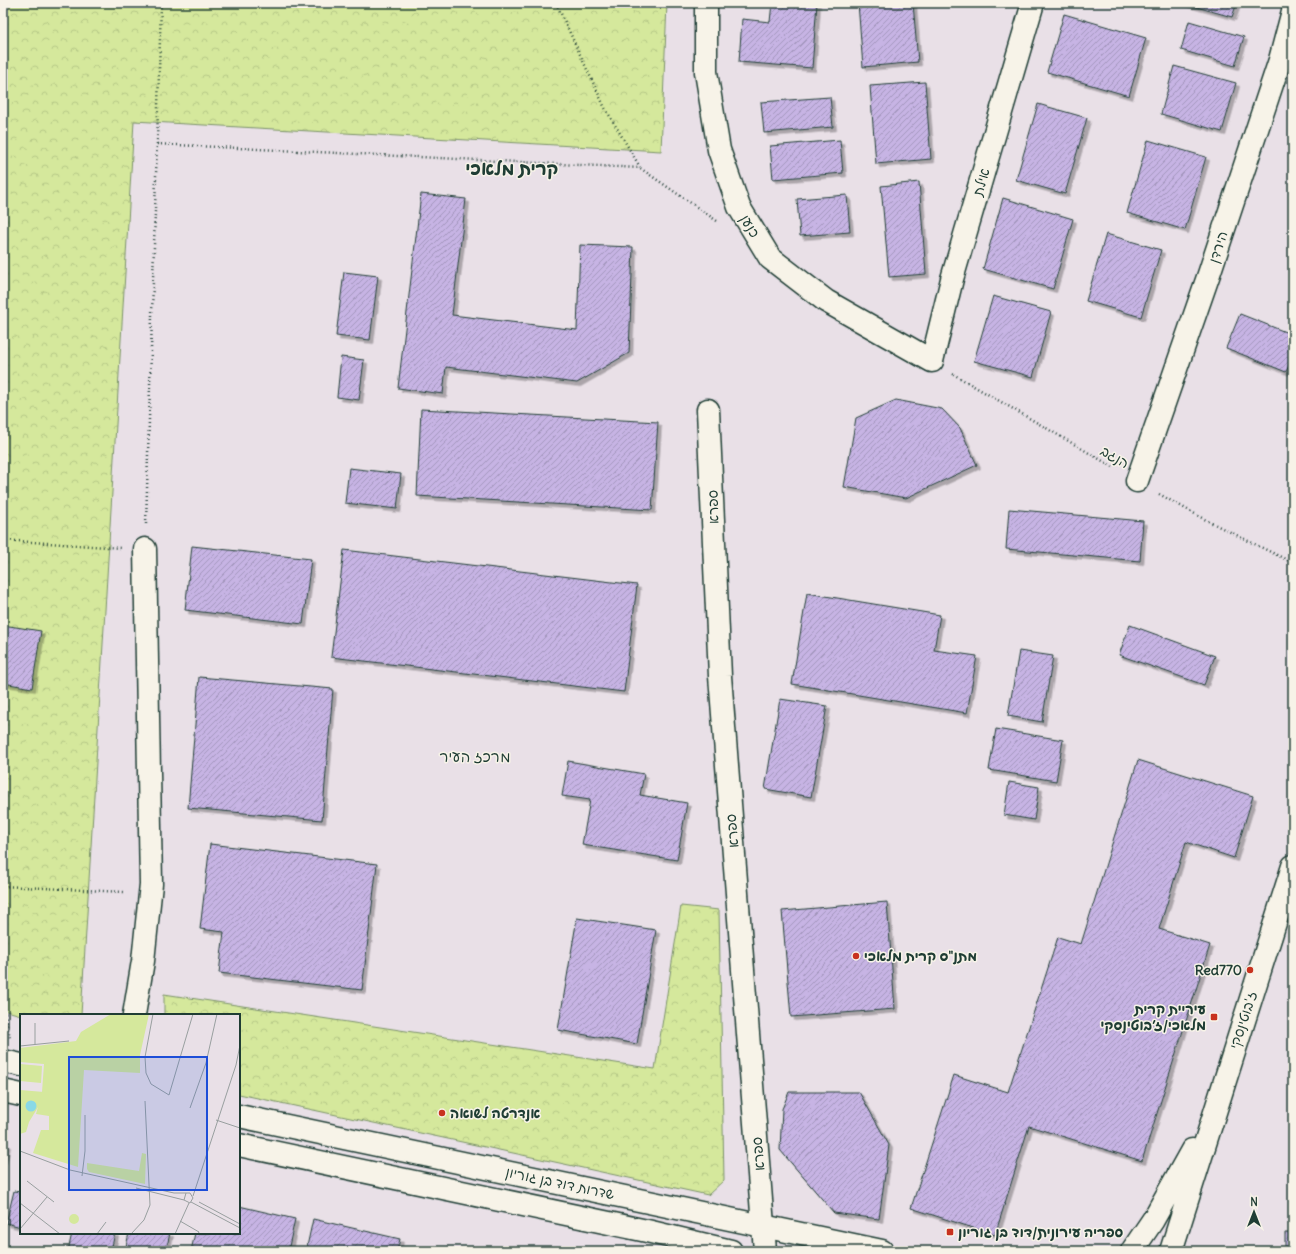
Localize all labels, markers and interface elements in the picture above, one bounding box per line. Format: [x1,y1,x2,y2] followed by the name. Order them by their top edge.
[466,157,558,180] district label: קרית מלאכי
[968,166,994,199] street label: אילת
[736,211,764,241] street label: כנען
[1204,229,1232,265] street label: הירדן
[1097,442,1133,472] street label: הנגב
[703,490,723,524] street label: ספרא
[440,747,510,766] district label: מרכז העיר
[722,813,742,849] street label: ספרא
[864,947,977,965] place label: מתנ"ס קרית מלאכי
[851,951,861,961] marker: מתנ"ס קרית מלאכי
[1195,961,1242,979] place label: Red770
[1245,965,1255,975] marker: Red770
[1225,989,1261,1051] street label: ז'בוטינסקי
[1101,1000,1206,1034] place label: עיריית קרית מלאכי/ז׳בוטינסקי
[1209,1012,1219,1022] marker: עיריית קרית מלאכי/ז׳בוטינסקי
[20,1014,240,1234] inset map
[450,1104,540,1122] place label: אנדרטה לשואה
[437,1108,447,1118] marker: אנדרטה לשואה
[748,1136,768,1172] street label: ספרא
[504,1163,616,1203] street label: שדרות דוד בן גוריון
[1234,1192,1274,1232] north arrow
[1250,1195,1258,1209] text: N
[958,1223,1124,1241] place label: ספריה עירונית/דוד בן גוריון
[945,1227,955,1237] marker: ספריה עירונית/דוד בן גוריון

